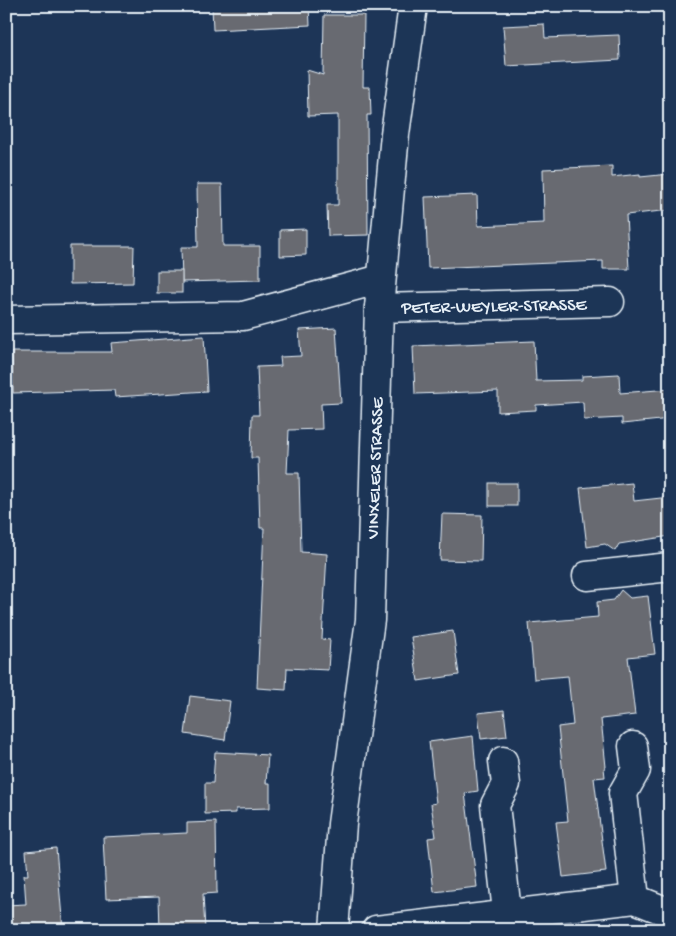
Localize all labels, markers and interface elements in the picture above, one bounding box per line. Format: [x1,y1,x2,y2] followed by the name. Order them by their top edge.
[400,295,588,320] street label: PETER-WEYLER-STRASSE
[363,396,389,540] street label: VINXELER STRASSE

